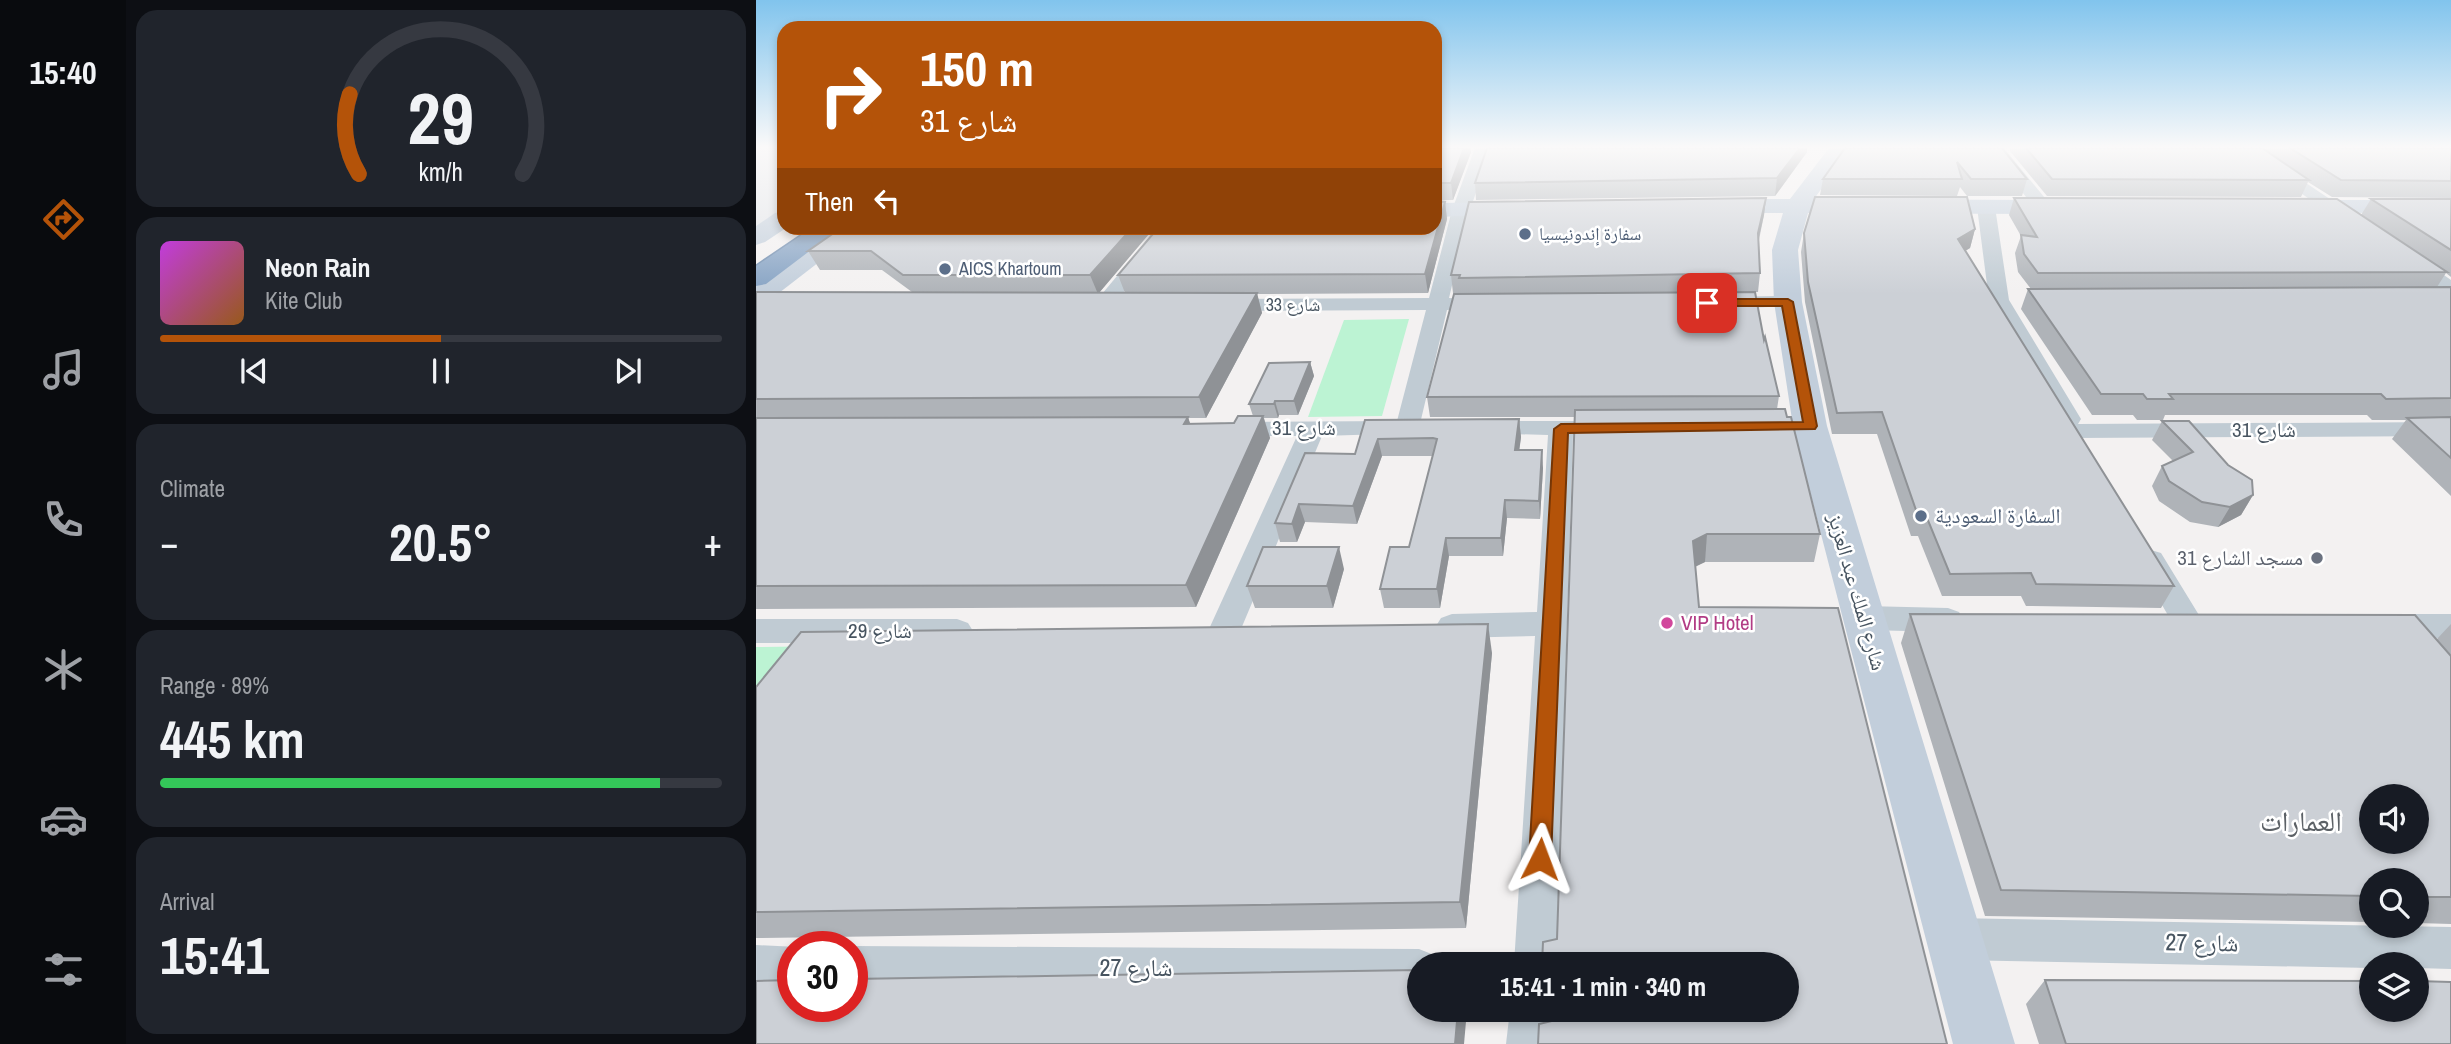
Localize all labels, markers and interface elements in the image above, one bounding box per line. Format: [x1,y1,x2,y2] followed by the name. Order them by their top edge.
[920,35,1034,101] text: 150 m
[805,49,896,140] icon: right
[29,51,97,94] text: 15:40
[408,70,474,168] text: 29
[920,99,1017,142] text: شارع 31
[419,155,463,189] text: km/h
[868,182,906,220] icon: left
[805,184,854,219] text: Then
[39,195,88,244] icon: directions
[1539,221,1641,246] place label: سفارة إندونيسيا
[1517,226,1533,242] marker: سفارة إندونيسيا
[265,250,370,285] text: Neon Rain
[958,256,1062,281] place label: AICS Khartoum
[937,261,953,277] marker: AICS Khartoum
[1677,273,1737,333] pin
[1688,284,1726,322] icon: arrive
[265,285,343,316] text: Kite Club
[1266,292,1320,317] street label: شارع 33
[39,345,88,394] icon: music
[235,352,273,390] icon: previous
[422,352,460,390] icon: pause
[609,352,647,390] icon: next
[1272,413,1336,442] street label: شارع 31
[2232,415,2296,444] street label: شارع 31
[160,473,225,504] text: Climate
[39,495,88,544] icon: phone
[1935,501,2061,530] place label: السفارة السعودية
[389,507,493,577] text: 20.5°
[1913,508,1929,524] marker: السفارة السعودية
[1821,509,1894,674] street label: شارع الملك عبد العزيز
[160,517,178,568] text: −
[704,517,722,568] text: +
[2177,543,2303,572] place label: مسجد الشارع 31
[2309,550,2325,566] marker: مسجد الشارع 31
[1681,608,1753,637] place label: VIP Hotel
[1659,615,1675,631] marker: VIP Hotel
[848,616,912,645] street label: شارع 29
[39,645,88,694] icon: climate
[160,670,269,701] text: Range · 89%
[160,704,305,774] text: 445 km
[2359,784,2429,1022] map controls
[2359,784,2429,854] button: sound
[39,795,88,844] icon: car
[2260,802,2342,840] district label: العمارات
[1503,822,1577,896] position arrow
[2359,868,2429,938] button: search
[160,886,215,917] text: Arrival
[160,920,269,990] text: 15:41
[2165,925,2239,959] street label: شارع 27
[777,931,868,1022] speed limit sign: 30
[39,945,88,994] icon: filters
[1100,951,1173,983] street label: شارع 27
[2359,952,2429,1022] button: layers
[1500,969,1706,1004] text: 15:41 · 1 min · 340 m

